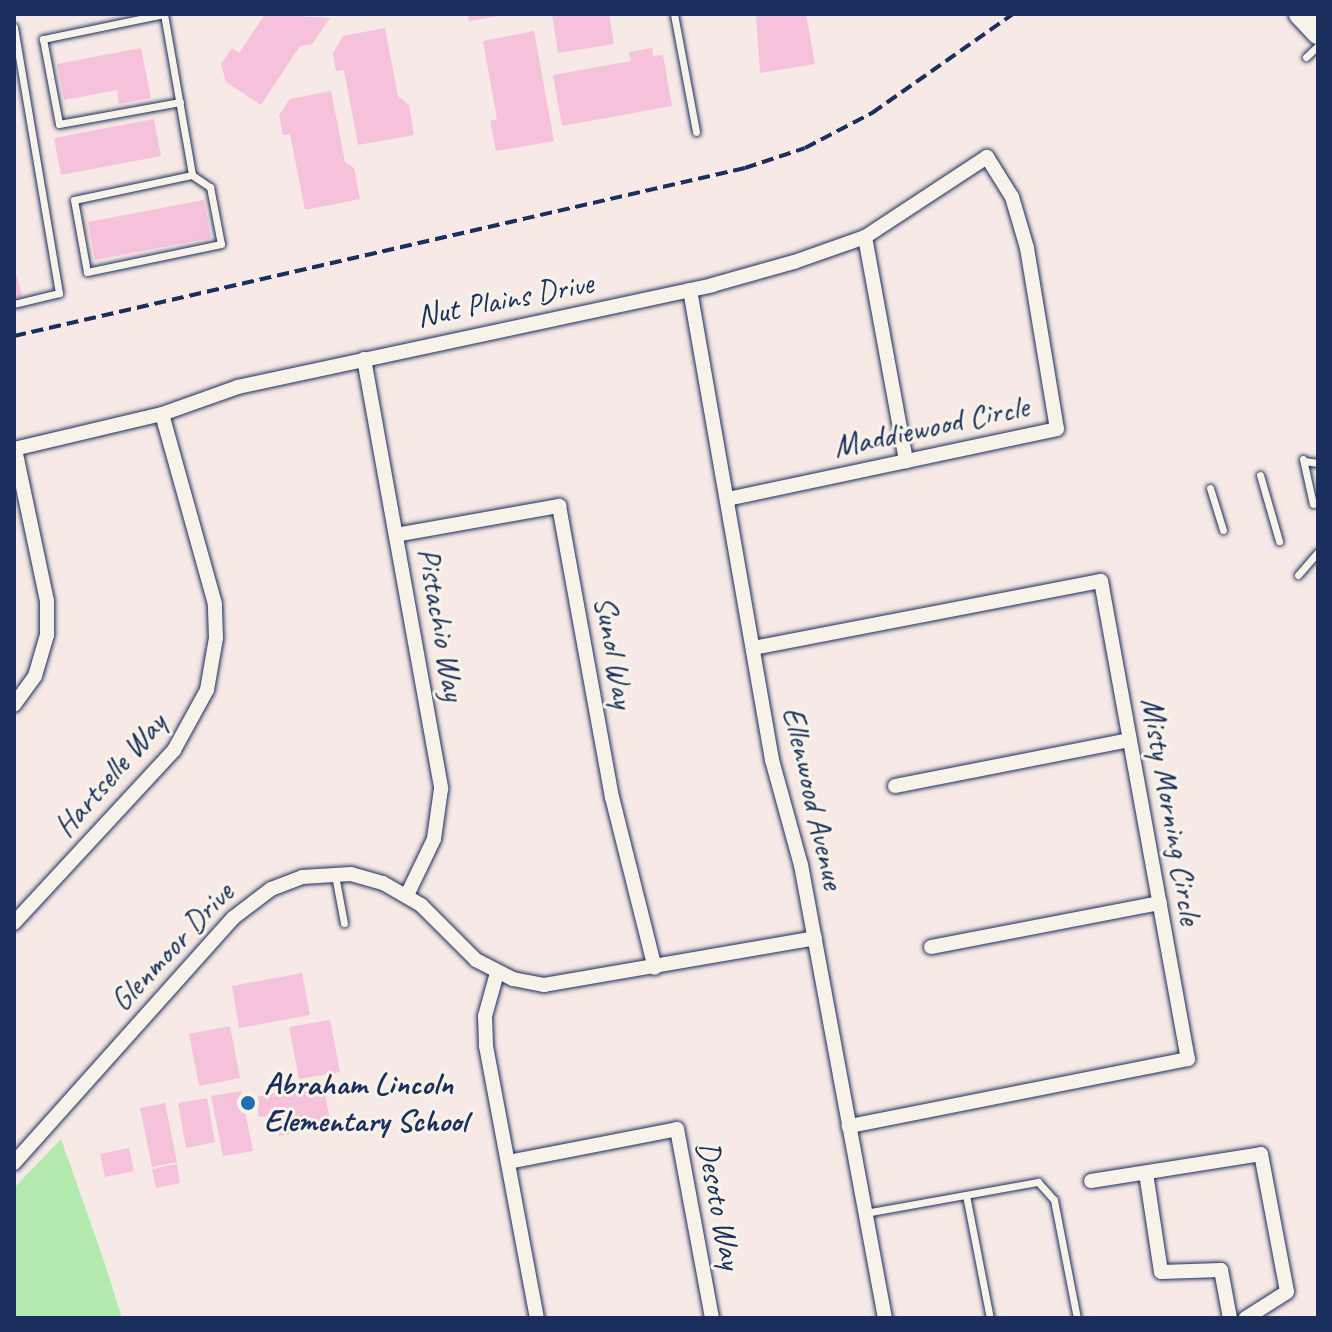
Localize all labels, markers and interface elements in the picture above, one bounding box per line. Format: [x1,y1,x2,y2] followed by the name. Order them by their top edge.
[413,264,597,336] street label: Nut Plains Drive
[830,388,1032,466] street label: Maddiewood Circle
[409,545,473,703] street label: Pistachio Way
[585,593,643,711] street label: Sunol Way
[1132,695,1210,927] street label: Misty Morning Circle
[773,703,853,893] street label: Ellenwood Avenue
[46,705,174,845] street label: Hartselle Way
[102,874,242,1020] street label: Glenmoor Drive
[264,1066,467,1141] place label: Abraham Lincoln Elementary School
[239,1094,257,1112] marker: Abraham Lincoln Elementary School
[688,1138,750,1272] street label: Desoto Way

